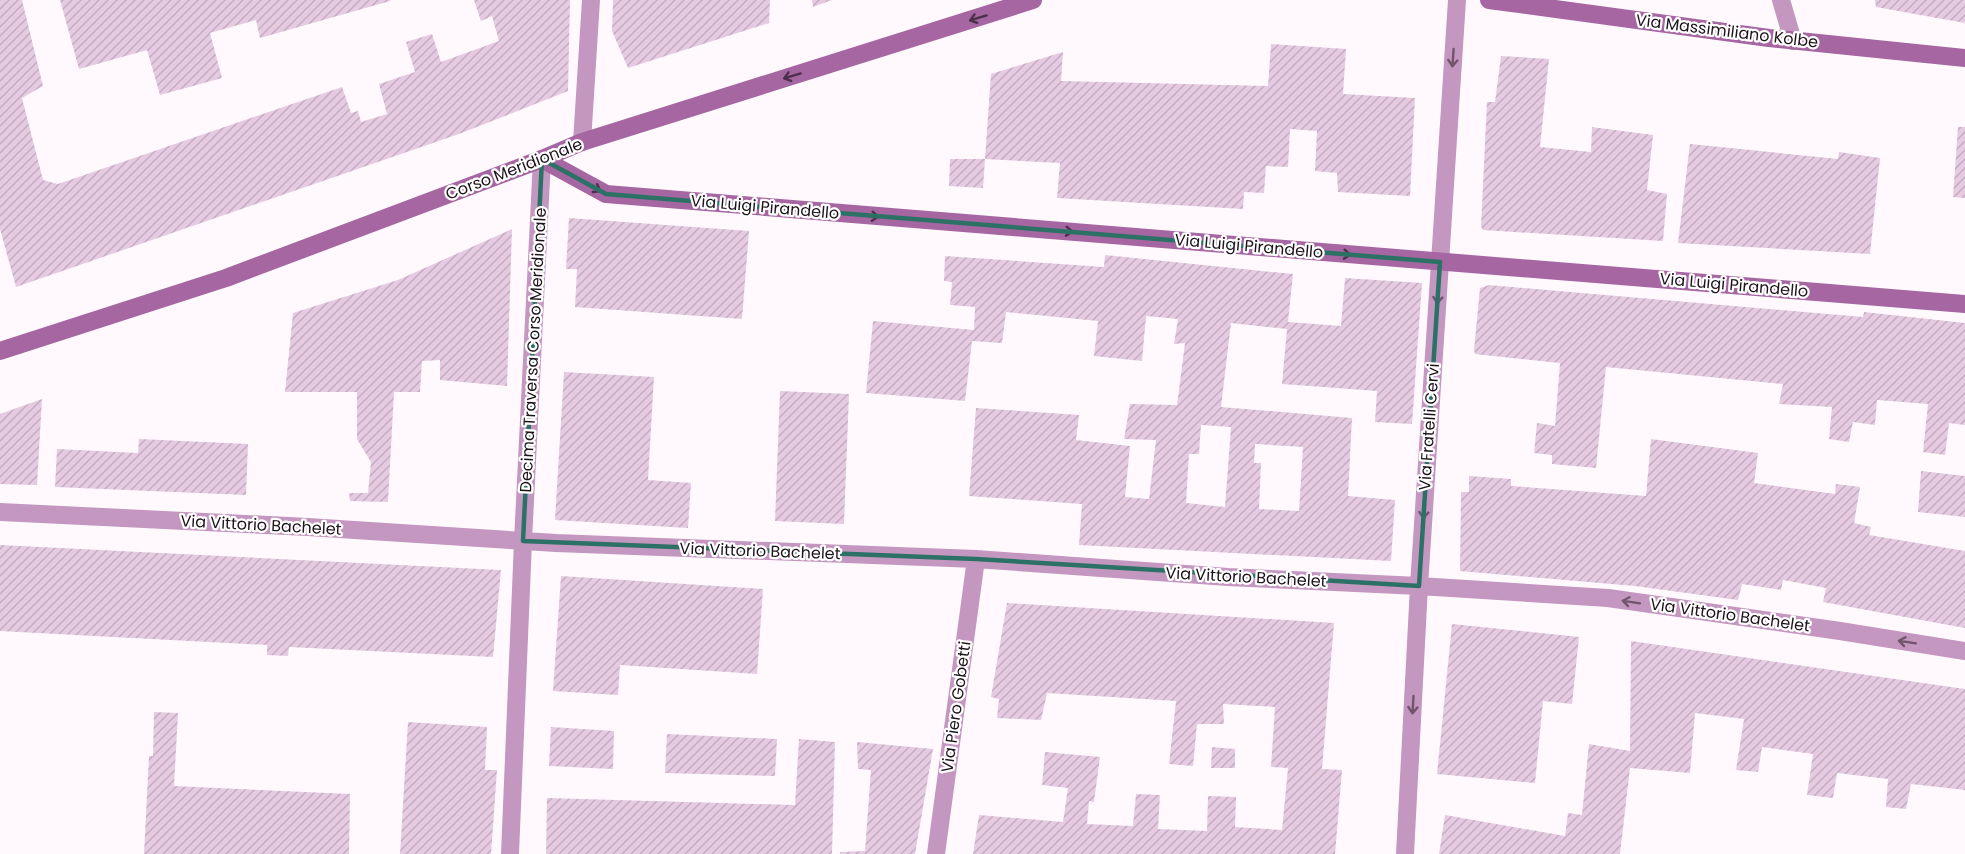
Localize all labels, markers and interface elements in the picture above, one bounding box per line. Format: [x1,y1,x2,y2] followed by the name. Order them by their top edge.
[1635,8,1820,54] street label: Via Massimiliano Kolbe
[969,13,988,24] one-way arrow
[1447,48,1458,68] one-way arrow
[783,71,802,82] one-way arrow
[442,132,586,206] street label: Corso Meridionale
[585,182,602,194] one-way arrow
[690,189,840,225] street label: Via Luigi Pirandello
[514,207,552,493] street label: Decima Traversa Corso Meridionale
[859,211,879,222] one-way arrow
[1054,226,1074,237] one-way arrow
[1174,228,1324,264] street label: Via Luigi Pirandello
[1332,249,1352,260] one-way arrow
[1659,267,1809,303] street label: Via Luigi Pirandello
[1432,284,1443,304] one-way arrow
[1413,363,1445,491] street label: Via Fratelli Cervi
[1418,500,1429,520] one-way arrow
[180,509,342,541] street label: Via Vittorio Bachelet
[679,537,841,565] street label: Via Vittorio Bachelet
[1165,561,1327,593] street label: Via Vittorio Bachelet
[1649,592,1812,638] street label: Via Vittorio Bachelet
[1622,596,1642,607] one-way arrow
[1898,636,1918,647] one-way arrow
[935,640,977,774] street label: Via Piero Gobetti
[1407,695,1418,715] one-way arrow

